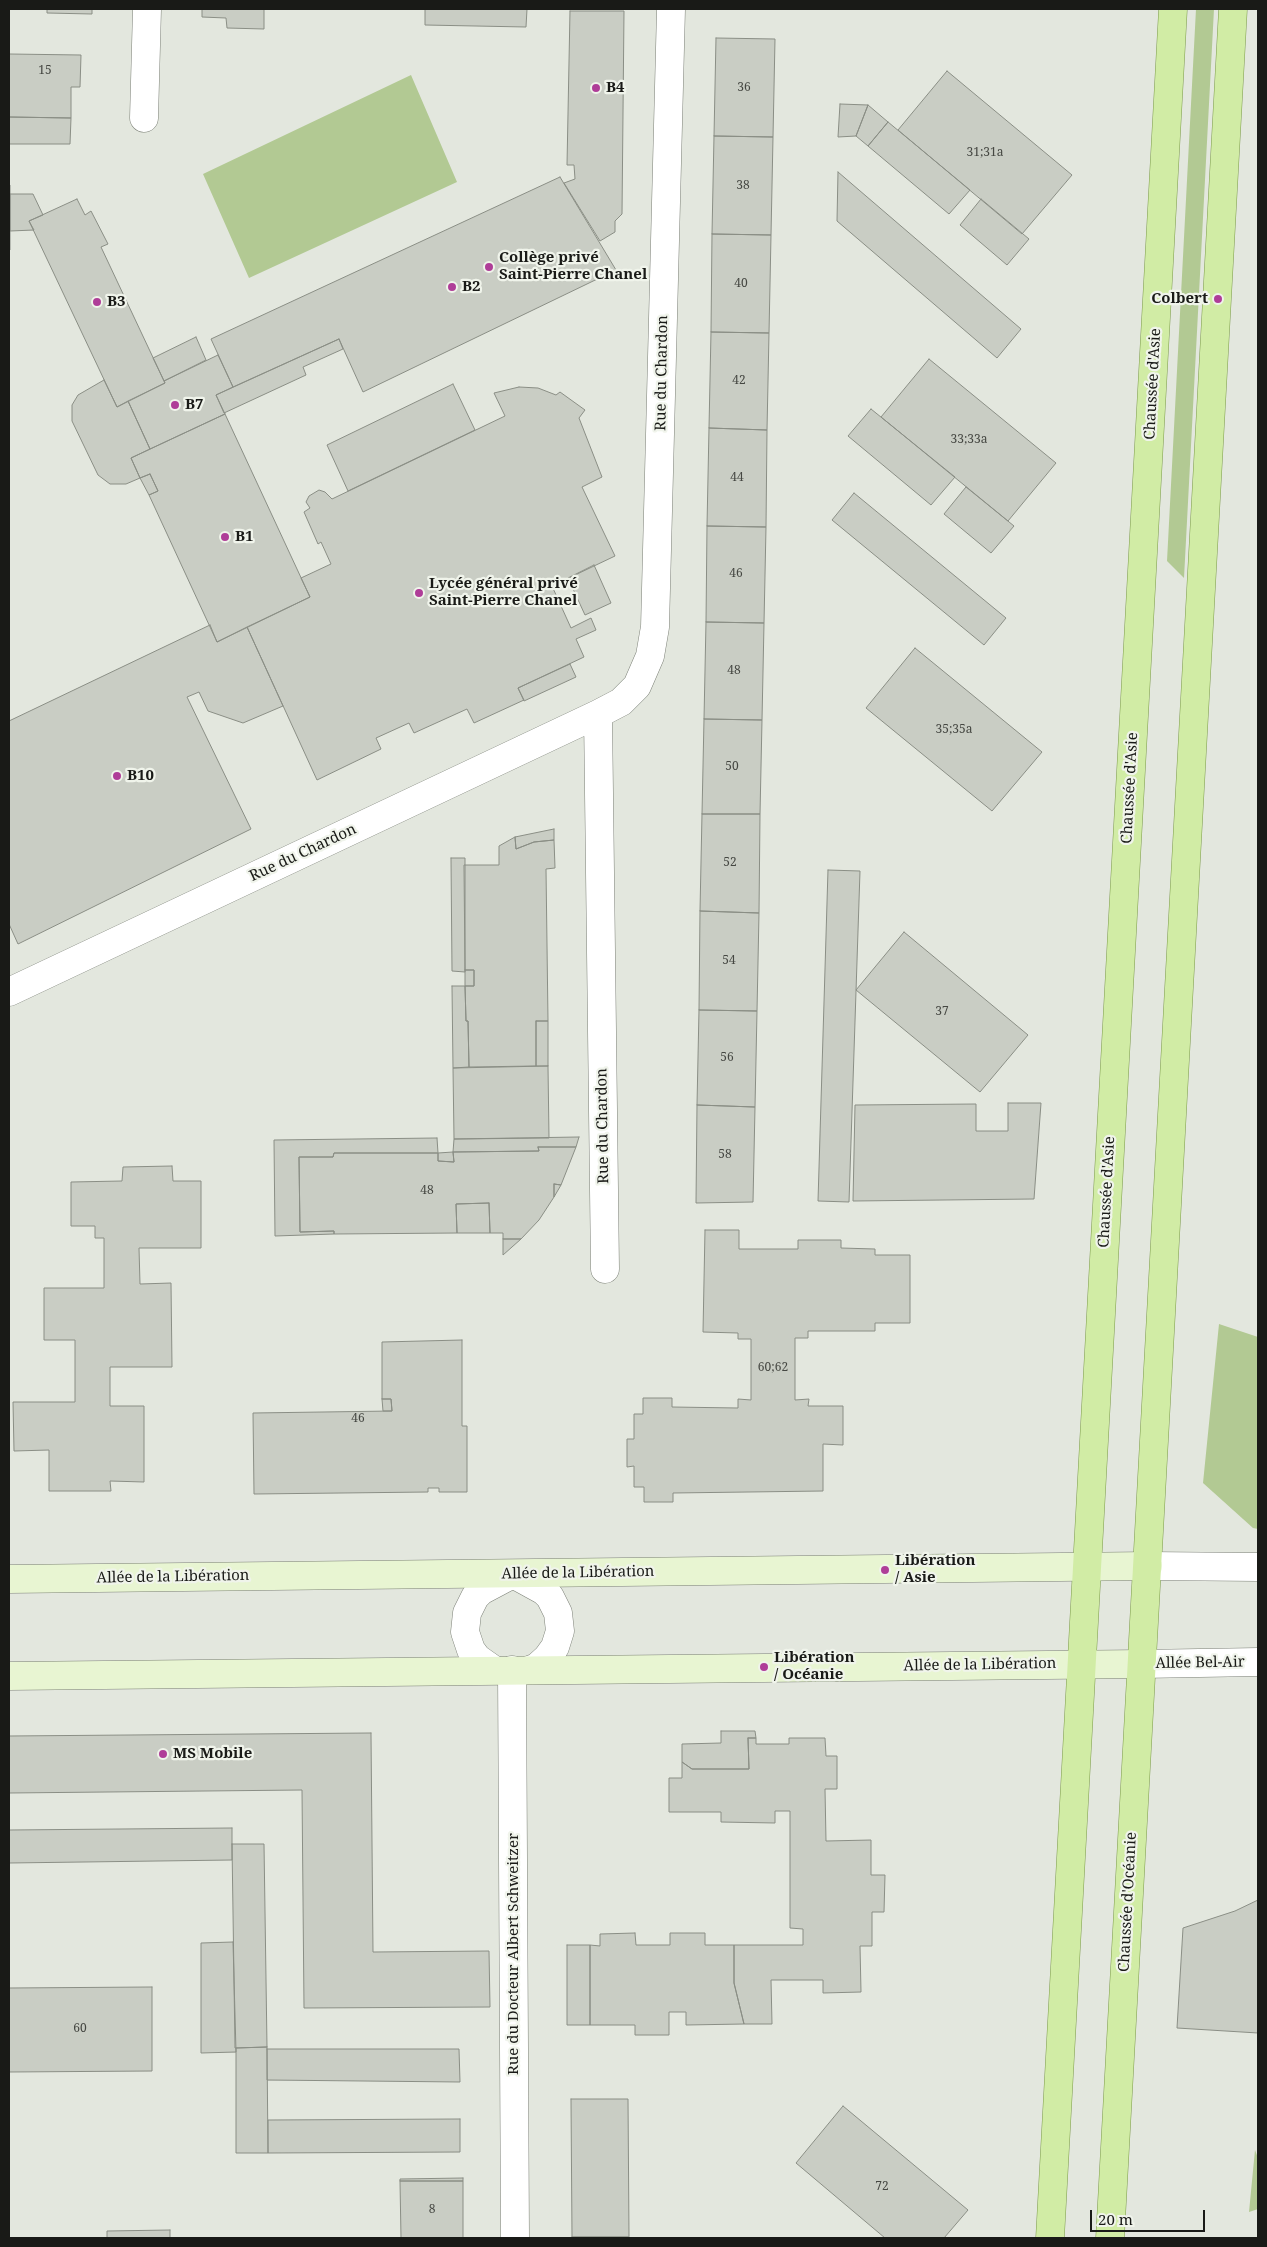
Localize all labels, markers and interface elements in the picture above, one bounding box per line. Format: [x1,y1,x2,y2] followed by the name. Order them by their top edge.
[38,64,52,78] house number: 15
[606,79,625,97] place label: B4
[737,81,751,95] house number: 36
[590,82,602,94] marker: B4
[966,146,1004,160] house number: 31;31a
[736,179,750,193] house number: 38
[499,249,647,284] place label: Collège privé Saint-Pierre Chanel
[483,261,495,273] marker: Collège privé Saint-Pierre Chanel
[734,277,748,291] house number: 40
[462,278,481,296] place label: B2
[446,281,458,293] marker: B2
[1151,290,1208,308] place label: Colbert
[107,293,126,311] place label: B3
[1212,293,1224,305] marker: Colbert
[91,296,103,308] marker: B3
[652,315,672,431] street label: Rue du Chardon
[1141,328,1165,440] street label: Chaussée d'Asie
[732,374,746,388] house number: 42
[185,396,204,414] place label: B7
[169,399,181,411] marker: B7
[950,433,988,447] house number: 33;33a
[730,471,744,485] house number: 44
[235,528,254,546] place label: B1
[219,531,231,543] marker: B1
[729,567,743,581] house number: 46
[429,575,578,610] place label: Lycée général privé Saint-Pierre Chanel
[413,587,425,599] marker: Lycée général privé Saint-Pierre Chanel
[727,664,741,678] house number: 48
[935,723,973,737] house number: 35;35a
[1118,732,1142,844] street label: Chaussée d'Asie
[725,760,739,774] house number: 50
[127,767,154,785] place label: B10
[111,770,123,782] marker: B10
[247,820,359,886] street label: Rue du Chardon
[723,856,737,870] house number: 52
[722,954,736,968] house number: 54
[935,1005,949,1019] house number: 37
[720,1051,734,1065] house number: 56
[593,1068,613,1184] street label: Rue du Chardon
[1095,1136,1119,1248] street label: Chaussée d'Asie
[718,1148,732,1162] house number: 58
[420,1184,434,1198] house number: 48
[758,1361,788,1375] house number: 60;62
[351,1412,365,1426] house number: 46
[895,1552,976,1587] place label: Libération / Asie
[501,1563,655,1583] street label: Allée de la Libération
[879,1564,891,1576] marker: Libération / Asie
[96,1567,250,1587] street label: Allée de la Libération
[774,1649,855,1684] place label: Libération / Océanie
[1155,1653,1245,1673] street label: Allée Bel-Air
[903,1655,1057,1675] street label: Allée de la Libération
[758,1661,770,1673] marker: Libération / Océanie
[173,1745,252,1763] place label: MS Mobile
[157,1748,169,1760] marker: MS Mobile
[1115,1832,1141,1972] street label: Chaussée d'Océanie
[505,1833,523,2075] street label: Rue du Docteur Albert Schweitzer
[73,2022,87,2036] house number: 60
[875,2180,889,2194] house number: 72
[1092,2200,1207,2232] scale bar
[429,2203,435,2217] house number: 8
[1098,2209,1133,2229] text: 20 m

